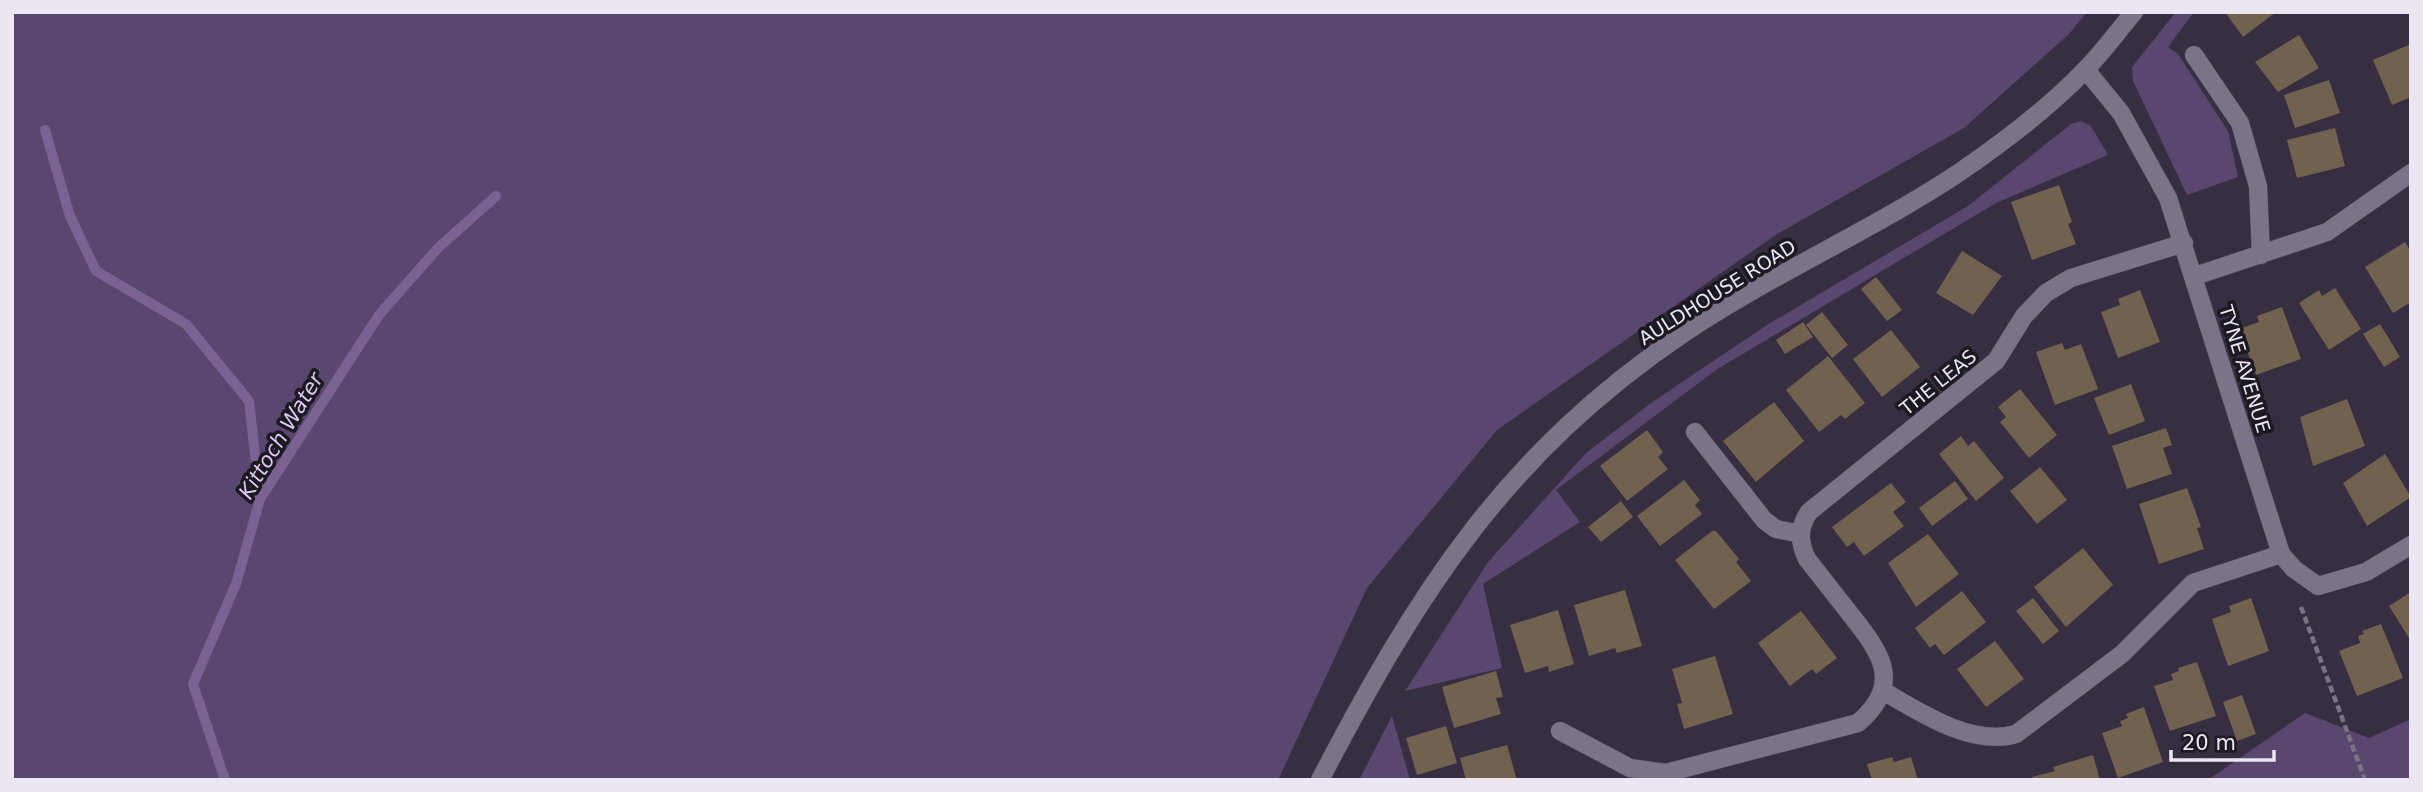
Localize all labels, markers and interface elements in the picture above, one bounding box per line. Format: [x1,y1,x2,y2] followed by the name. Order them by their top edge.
[1634,235,1800,349] street label: AULDHOUSE ROAD
[2215,302,2275,436] street label: TYNE AVENUE
[1895,345,1981,420] street label: THE LEAS
[234,367,329,503] water label: Kittoch Water
[2171,718,2274,762] scale bar
[2182,731,2236,755] text: 20 m

